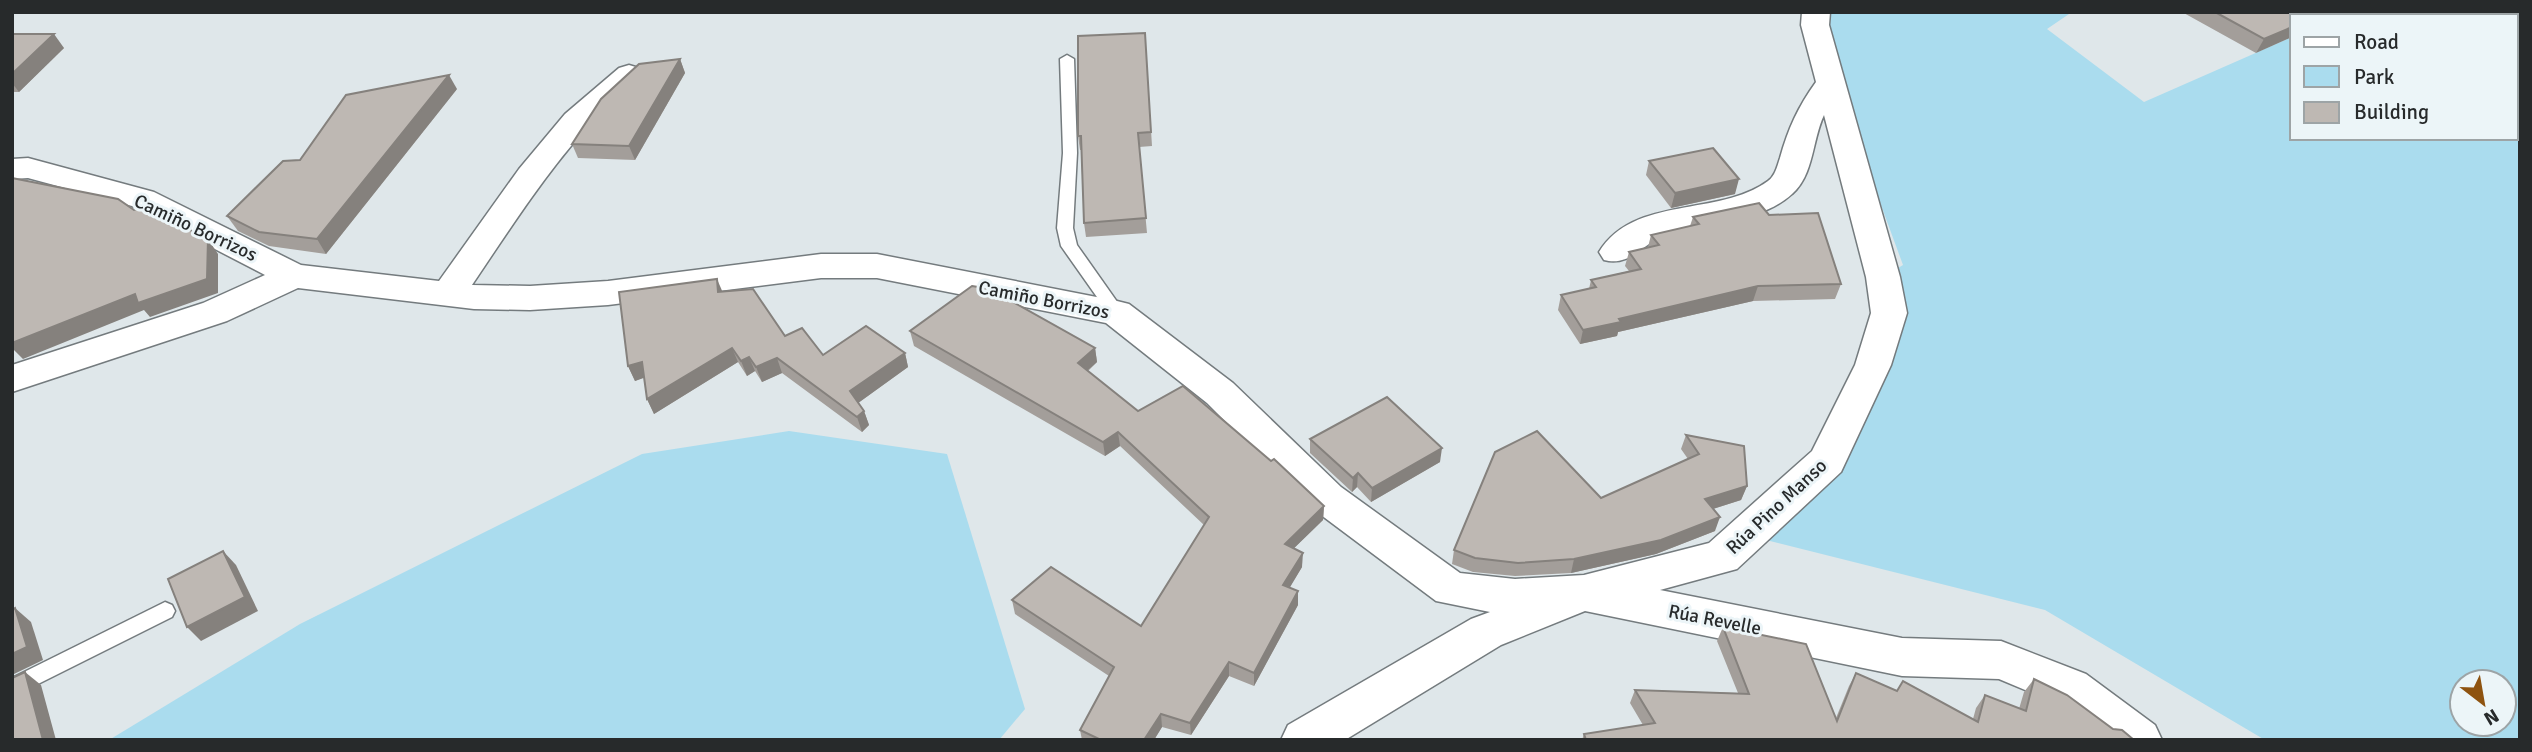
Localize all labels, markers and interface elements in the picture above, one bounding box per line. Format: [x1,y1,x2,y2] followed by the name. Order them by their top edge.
[2290,14,2518,140] legend
[2354,29,2399,55] text: Road
[2354,64,2395,90] text: Park
[2354,99,2429,125] text: Building
[130,189,261,267] street label: Camiño Borrizos
[976,276,1111,324] street label: Camiño Borrizos
[1721,454,1832,560] street label: Rúa Pino Manso
[1666,599,1763,641] street label: Rúa Revelle
[2448,668,2518,738] north arrow
[2479,703,2503,730] text: N

